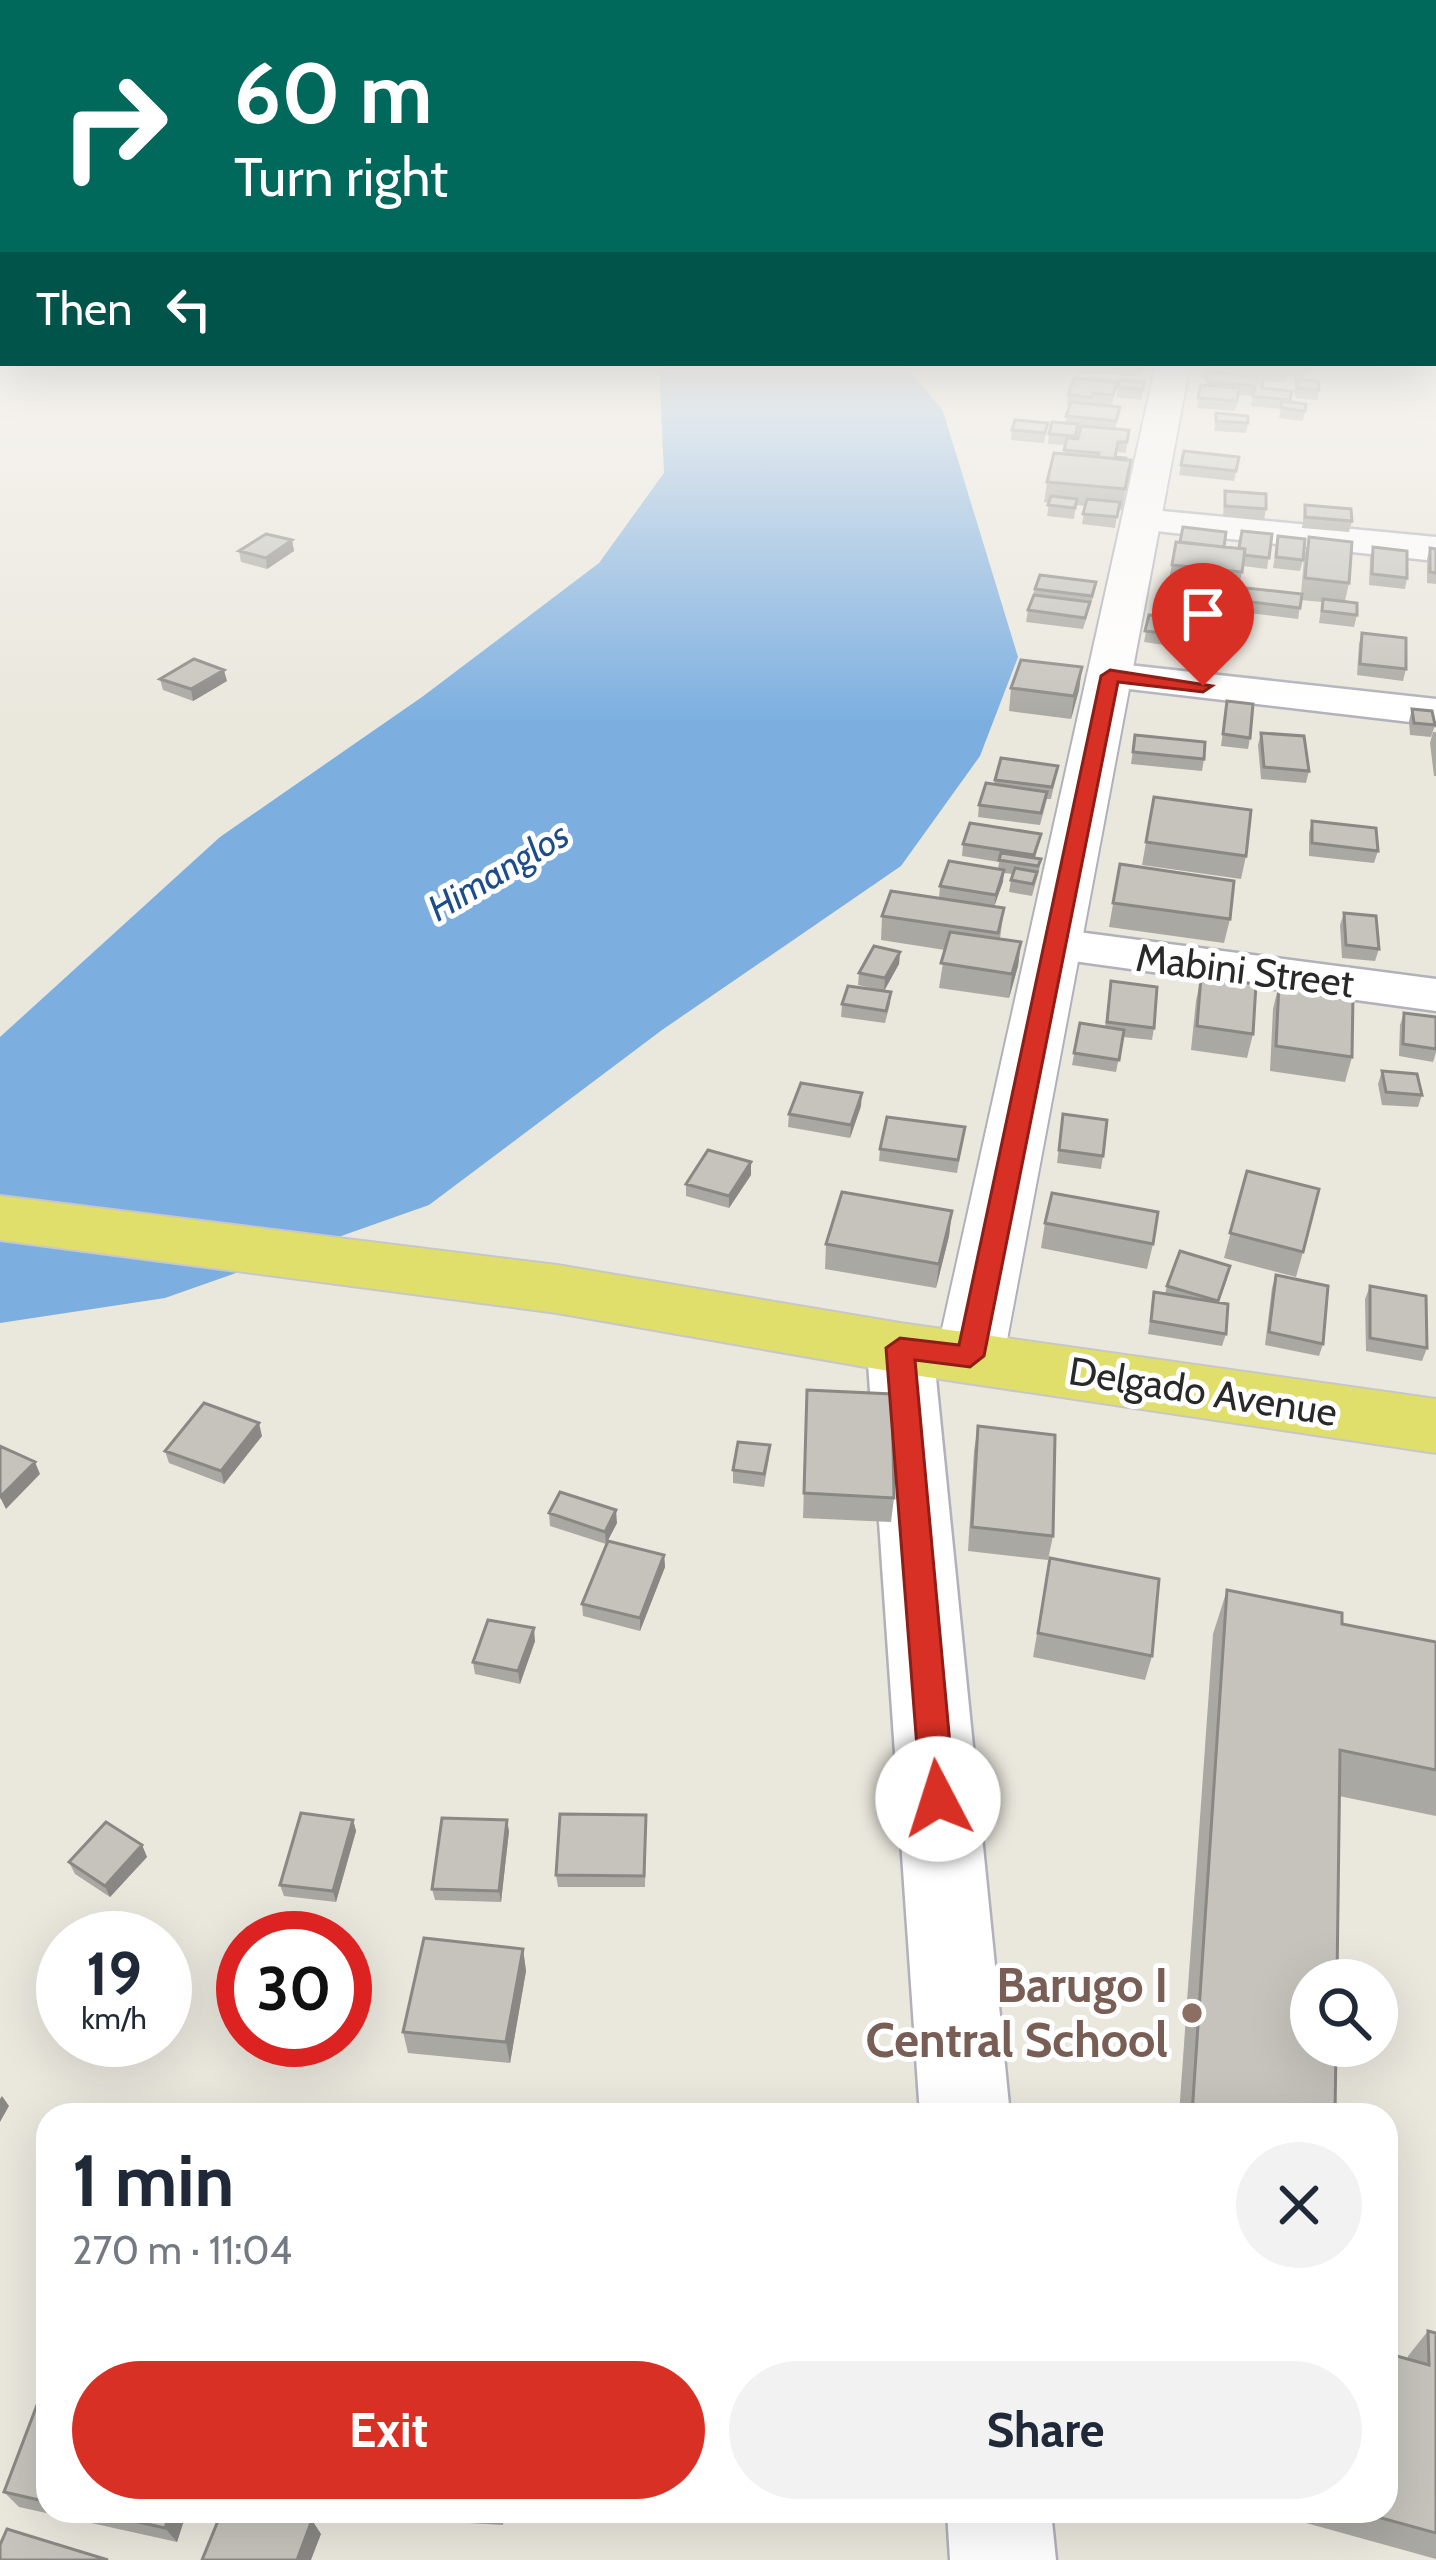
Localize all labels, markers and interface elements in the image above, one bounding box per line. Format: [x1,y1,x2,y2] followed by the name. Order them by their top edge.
[234,42,432,144] text: 60 m
[36,48,192,204] icon: right
[234,144,448,210] text: Turn right
[156,276,222,342] icon: left
[36,282,132,336] text: Then
[1152,563,1254,686] pin
[1170,581,1236,647] icon: arrive
[420,812,576,930] water label: Himanglos
[1133,933,1357,1007] street label: Mabini Street
[1065,1346,1341,1436] street label: Delgado Avenue
[875,1736,1001,1862] position arrow
[216,1911,372,2067] speed limit sign: 30
[86,1937,142,2010] text: 19
[865,1956,1168,2069] place label: Barugo I Central School
[1290,1959,1398,2067] map controls
[1290,1959,1398,2067] button: search
[81,2000,147,2037] text: km/h
[1179,2000,1205,2026] marker: Barugo I Central School
[72,2137,234,2224] text: 1 min
[1236,2142,1362,2268] button: close
[72,2226,292,2274] text: 270 m · 11:04
[72,2361,705,2499] button: Exit
[729,2361,1362,2499] button: Share

